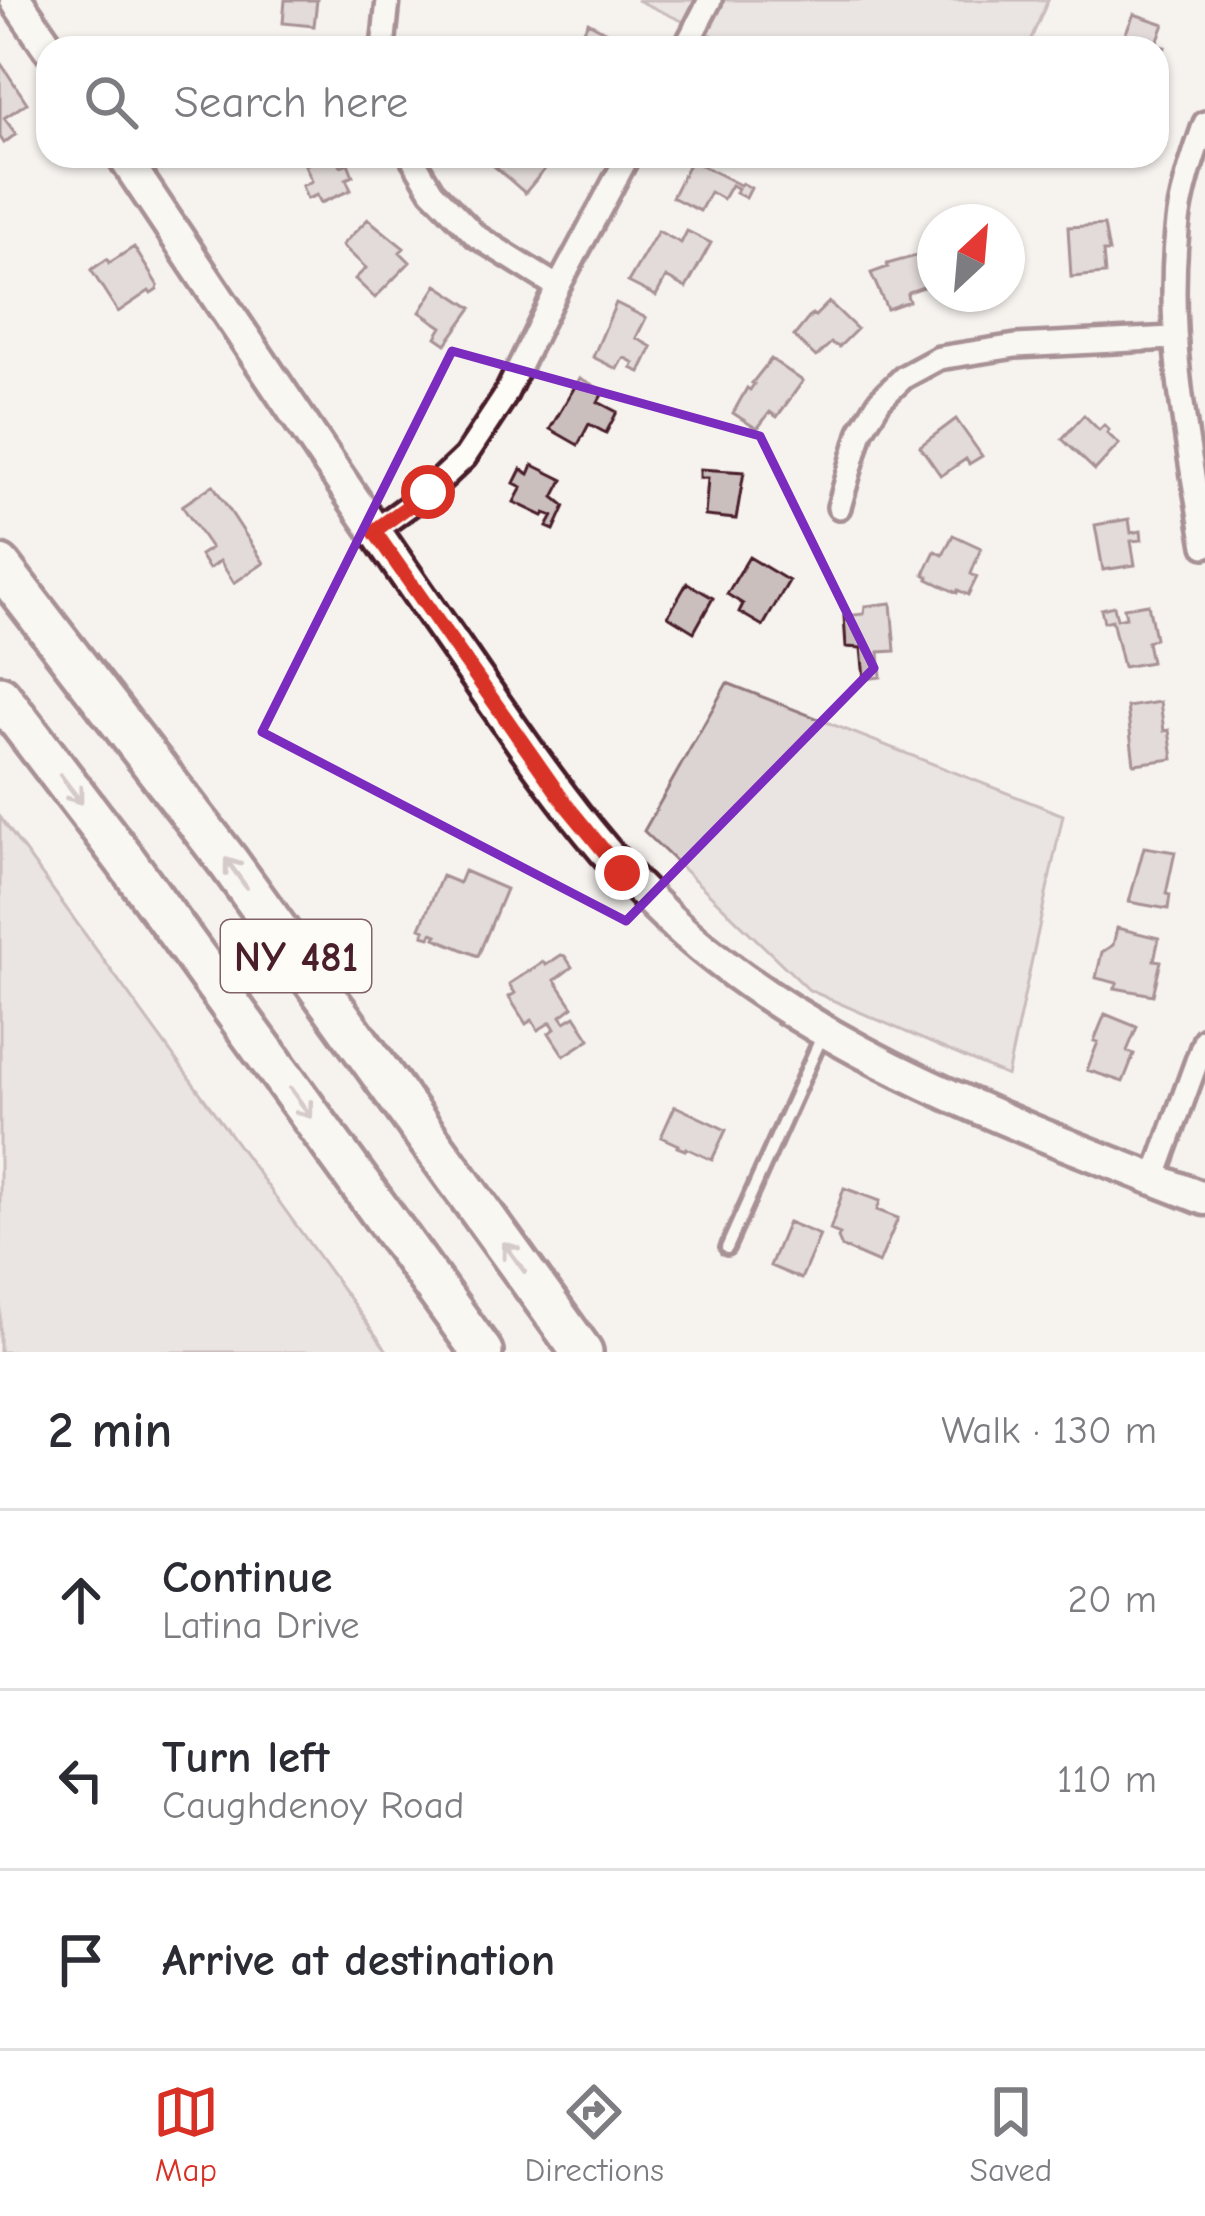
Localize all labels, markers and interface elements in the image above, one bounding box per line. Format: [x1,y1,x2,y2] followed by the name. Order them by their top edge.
[36,36,1169,168] search box
[78,69,144,135] icon: search
[174,76,408,128] text: Search here
[917,204,1025,312] north arrow
[401,465,455,519] route start
[58,772,83,805] one-way arrow
[595,846,649,900] route end
[224,857,249,890] one-way arrow
[221,920,371,992] road number: NY 481
[288,1086,314,1119] one-way arrow
[502,1241,527,1274] one-way arrow
[48,1401,172,1460] text: 2 min
[941,1408,1157,1453] text: Walk · 130 m
[162,1551,332,1603] text: Continue
[48,1567,114,1633] icon: ahead
[1068,1577,1157,1622] text: 20 m
[162,1603,360,1648] text: Latina Drive
[162,1731,329,1783] text: Turn left
[48,1747,114,1813] icon: left
[1057,1757,1157,1802] text: 110 m
[162,1783,464,1828] text: Caughdenoy Road
[48,1927,114,1993] icon: arrive
[162,1934,555,1986] text: Arrive at destination
[153,2079,219,2189] tab: Map
[525,2079,664,2189] tab: Directions
[970,2079,1052,2189] tab: Saved

